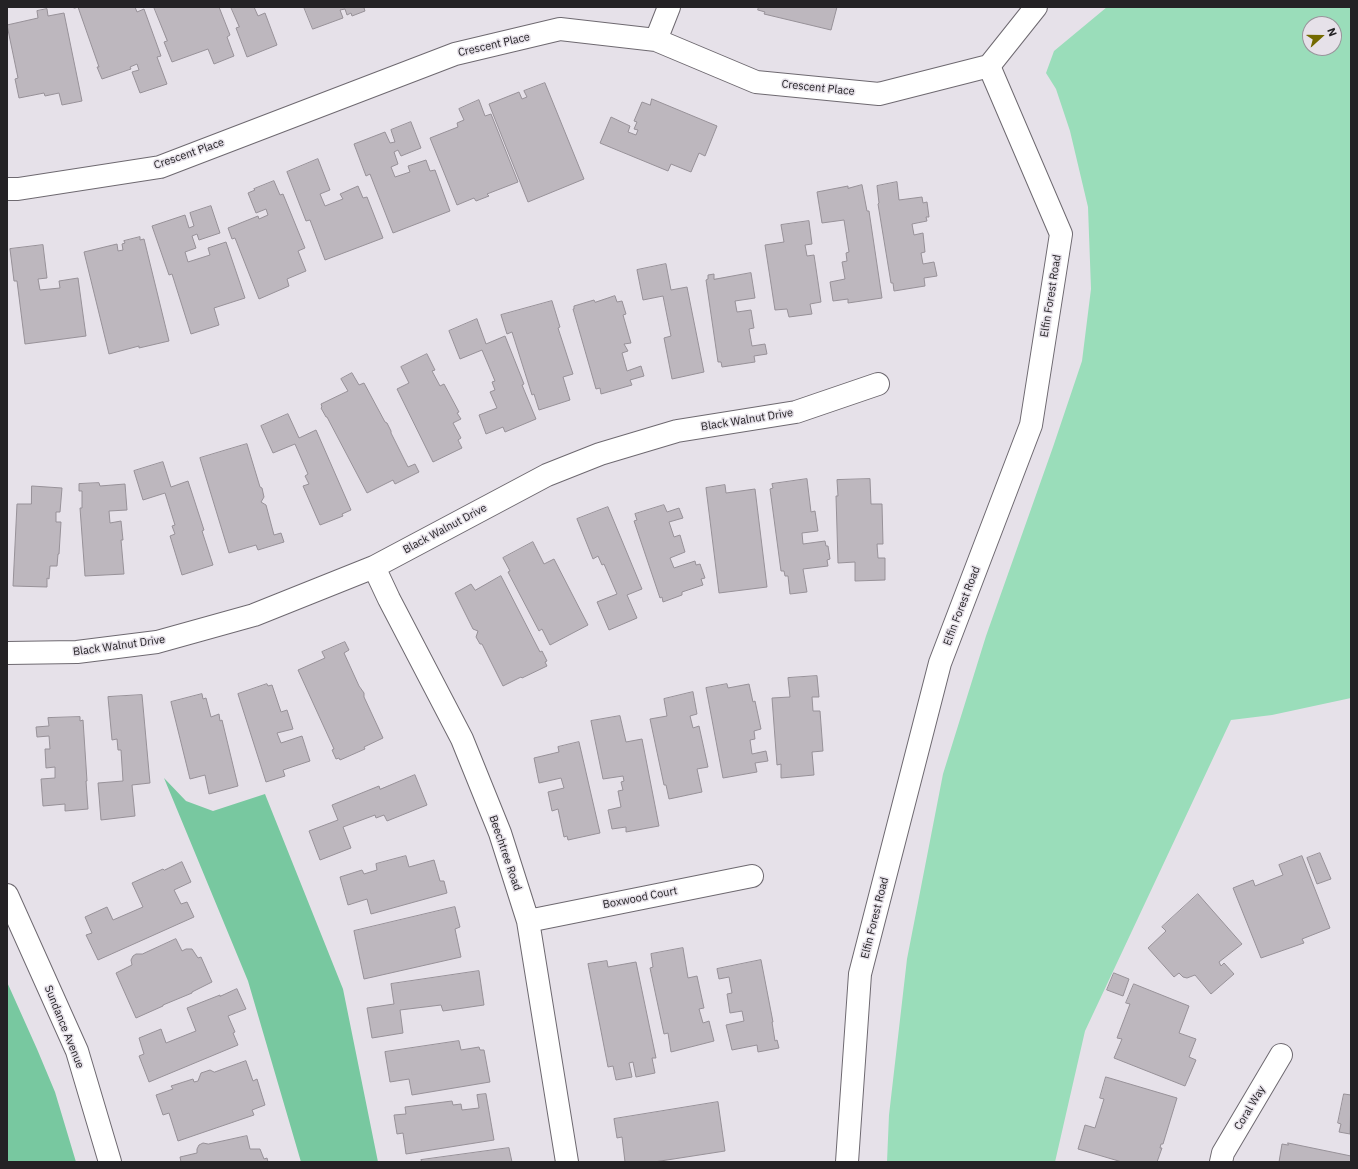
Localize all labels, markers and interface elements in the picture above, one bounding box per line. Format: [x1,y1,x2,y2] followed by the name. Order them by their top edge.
[1302,16,1342,56] north arrow
[1324,26,1340,38] text: N
[457,30,531,60] street label: Crescent Place
[781,78,855,98] street label: Crescent Place
[152,136,226,172] street label: Crescent Place
[1038,254,1064,338] street label: Elfin Forest Road
[700,406,794,434] street label: Black Walnut Drive
[401,501,489,557] street label: Black Walnut Drive
[941,565,983,647] street label: Elfin Forest Road
[72,633,166,659] street label: Black Walnut Drive
[486,814,524,892] street label: Beechtree Road
[858,876,892,960] street label: Elfin Forest Road
[602,884,678,912] street label: Boxwood Court
[41,984,87,1070] street label: Sundance Avenue
[1232,1083,1268,1133] street label: Coral Way

